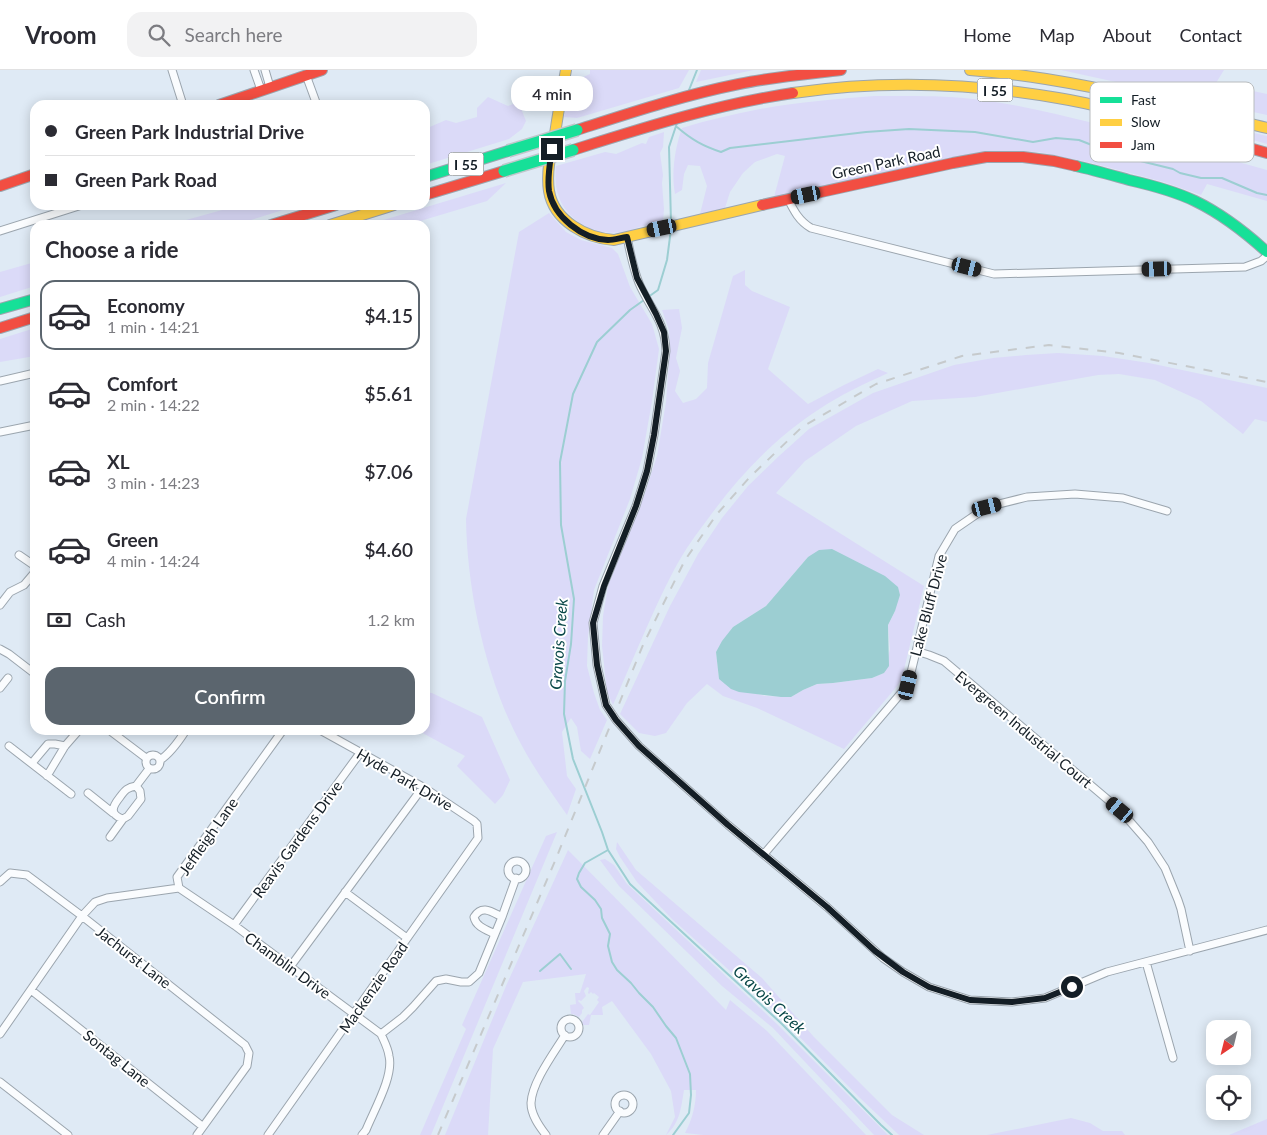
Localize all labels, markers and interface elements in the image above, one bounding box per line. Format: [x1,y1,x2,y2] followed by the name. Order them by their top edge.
[127,12,477,57] search box
[25,20,97,49] text: Vroom
[145,21,173,49] icon: search
[185,23,283,46] text: Search here
[963,24,1011,46] text: Home
[1039,24,1075,46] text: Map
[1103,24,1152,46] text: About
[1180,24,1242,46] text: Contact
[511,77,593,112] callout: 4 min
[978,78,1012,102] road number: I 55
[1090,82,1254,162] legend
[532,84,572,103] text: 4 min
[1131,91,1156,108] text: Fast
[1131,113,1161,130] text: Slow
[75,120,304,143] text: Green Park Industrial Drive
[1131,136,1155,153] text: Jam
[541,138,563,160] route end
[830,142,942,182] street label: Green Park Road
[448,152,484,176] road number: I 55
[75,168,217,191] text: Green Park Road
[789,185,822,205] car
[645,218,678,238] car
[45,236,179,263] text: Choose a ride
[950,256,983,278] car
[1141,261,1172,277] car
[47,293,92,338] icon: car
[107,294,185,317] text: Economy
[364,304,413,327] text: $4.15
[107,317,200,336] text: 1 min · 14:21
[47,371,92,416] icon: car
[107,372,178,395] text: Comfort
[364,382,413,405] text: $5.61
[107,395,200,414] text: 2 min · 14:22
[47,449,92,494] icon: car
[107,450,130,473] text: XL
[364,460,413,483] text: $7.06
[107,473,200,492] text: 3 min · 14:23
[970,496,1003,518] car
[47,527,92,572] icon: car
[107,528,158,551] text: Green
[364,538,413,561] text: $4.60
[107,551,200,570] text: 4 min · 14:24
[906,552,950,658] street label: Lake Bluff Drive
[545,597,571,690] water label: Gravois Creek
[45,606,73,634] icon: cash
[85,608,126,631] text: Cash
[367,610,415,629] text: 1.2 km
[45,667,415,725] button: Confirm
[952,667,1096,792] street label: Evergreen Industrial Court
[897,669,918,701] car
[354,744,456,814] street label: Hyde Park Drive
[249,777,346,901] street label: Reavis Gardens Drive
[175,794,241,878] street label: Jeffleigh Lane
[1103,795,1136,825] car
[93,922,175,992] street label: Jachurst Lane
[242,928,334,1002] street label: Chamblin Drive
[335,938,411,1036] street label: Mackenzie Road
[730,961,810,1037] water label: Gravois Creek
[1061,976,1083,998] route start
[1206,1020,1251,1065] north arrow
[1206,1020,1251,1120] map controls
[80,1026,154,1090] street label: Sontag Lane
[1206,1075,1251,1120] button: locate

